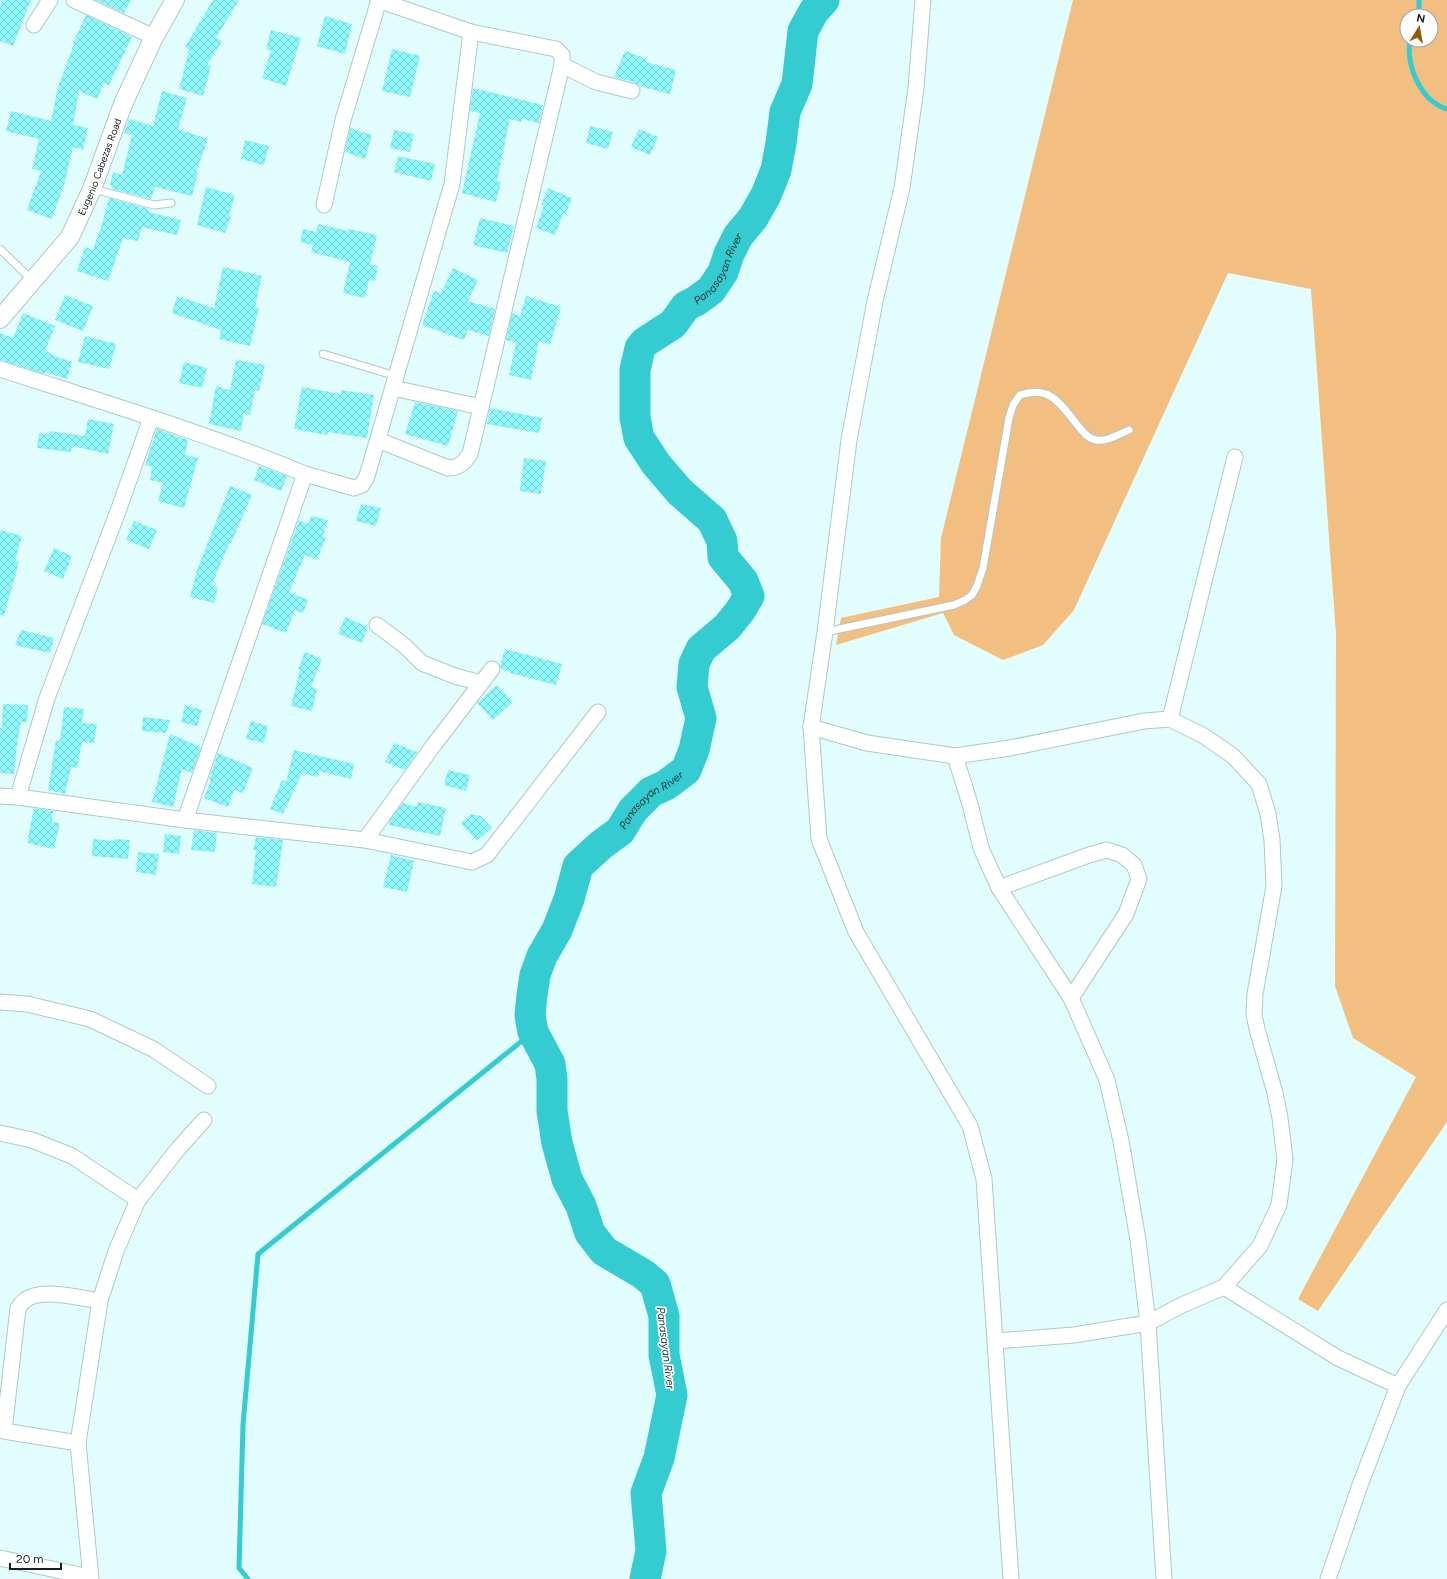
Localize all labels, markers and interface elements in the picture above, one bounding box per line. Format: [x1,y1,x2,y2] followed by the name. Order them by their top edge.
[1399,8,1439,48] north arrow
[1415,11,1426,26] text: N
[75,116,124,217] street label: Eugenio Cabezas Road
[691,230,746,307] water label: Panasayan River
[617,768,687,832] water label: Panasayan River
[654,1306,677,1391] water label: Panasayan River
[10,1545,61,1571] scale bar
[16,1552,44,1566] text: 20 m

